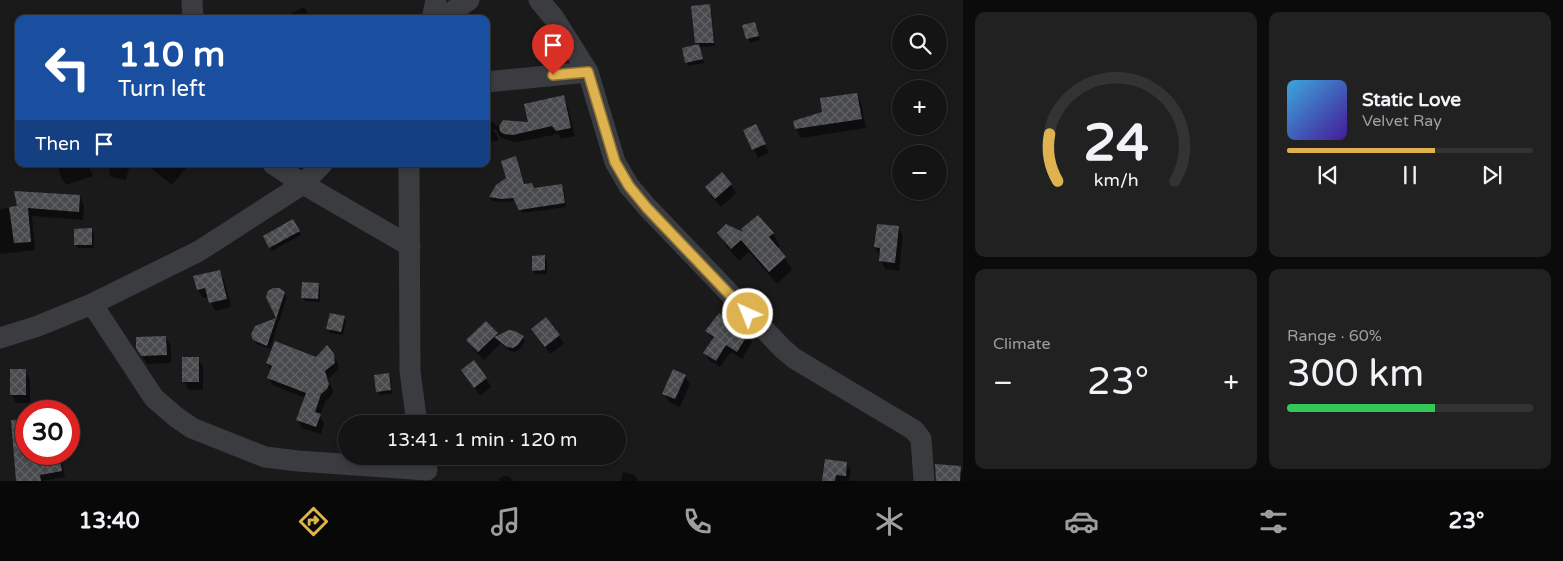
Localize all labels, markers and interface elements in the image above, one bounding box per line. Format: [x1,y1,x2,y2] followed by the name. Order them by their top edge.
[892,15,947,200] map controls
[892,15,947,70] button: search
[532,24,574,75] pin
[539,31,567,59] icon: arrive
[118,34,225,76] text: 110 m
[35,35,100,100] icon: left
[118,76,206,102] text: Turn left
[892,80,947,135] button: +
[1362,89,1461,111] text: Static Love
[1362,111,1442,131] text: Velvet Ray
[1083,112,1149,175] text: 24
[90,130,118,158] icon: arrive
[35,133,80,155] text: Then
[892,145,947,200] button: −
[1314,161,1342,189] icon: previous
[1396,161,1424,189] icon: pause
[1478,161,1506,189] icon: next
[1094,170,1138,191] text: km/h
[721,287,773,339] position arrow
[1287,326,1382,346] text: Range · 60%
[993,334,1051,354] text: Climate
[1287,351,1424,397] text: 300 km
[1087,359,1149,405] text: 23°
[993,366,1013,400] text: −
[1223,366,1239,400] text: +
[15,400,80,465] speed limit sign: 30
[386,429,578,451] text: 13:41 · 1 min · 120 m
[296,504,331,539] icon: directions
[488,504,523,539] icon: music
[680,504,715,539] icon: phone
[872,504,907,539] icon: climate
[1064,504,1099,539] icon: car
[1256,504,1291,539] icon: filters
[79,508,139,534] text: 13:40
[1448,508,1484,534] text: 23°

